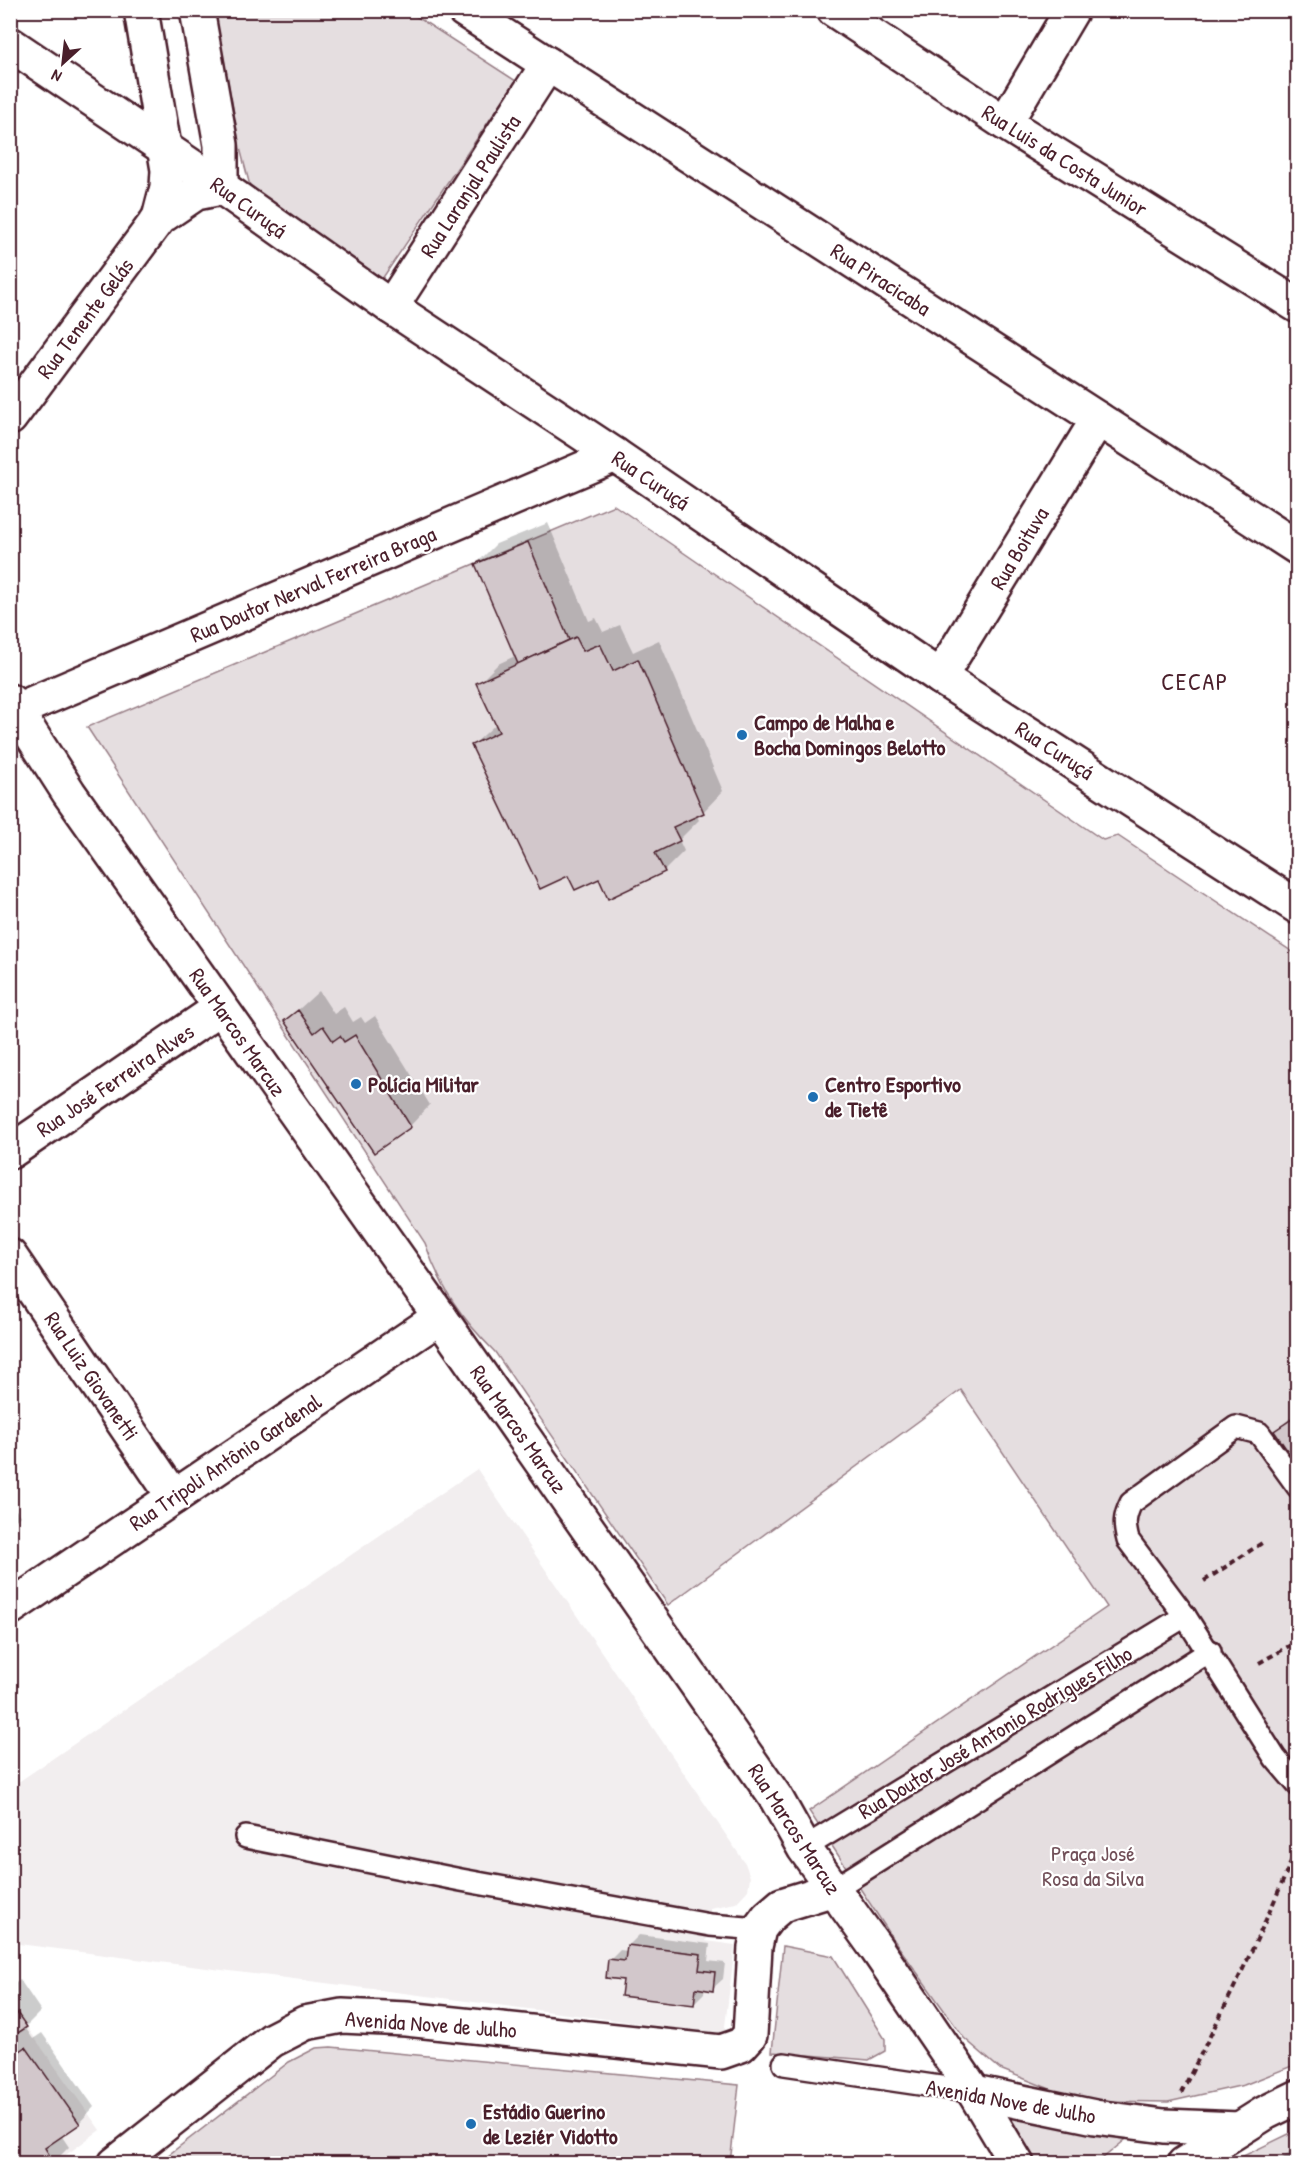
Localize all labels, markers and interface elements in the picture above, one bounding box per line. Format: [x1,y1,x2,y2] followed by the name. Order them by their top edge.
[33,33,93,93] north arrow
[47,64,65,88] text: N
[976,97,1154,223] street label: Rua Luis da Costa Junior
[413,109,528,263] street label: Rua Laranjal Paulista
[205,169,294,245] street label: Rua Curuçá
[825,236,937,323] street label: Rua Piracicaba
[30,252,140,384] street label: Rua Tenente Gelás
[606,443,696,517] street label: Rua Curuçá
[983,501,1056,595] street label: Rua Boituva
[186,518,441,649] street label: Rua Doutor Nerval Ferreira Braga
[1161,665,1229,697] district label: CECAP
[754,707,946,763] place label: Campo de Malha e Bocha Domingos Belotto
[1010,714,1100,787] street label: Rua Curuçá
[735,728,749,742] marker: Campo de Malha e Bocha Domingos Belotto
[183,962,293,1102] street label: Rua Marcos Marcuz
[30,1016,200,1144] street label: Rua José Ferreira Alves
[368,1069,479,1099] place label: Polícia Militar
[825,1069,961,1124] place label: Centro Esportivo de Tietê
[349,1077,363,1091] marker: Polícia Militar
[806,1090,820,1104] marker: Centro Esportivo de Tietê
[38,1306,146,1446] street label: Rua Luiz Giovanetti
[464,1359,574,1499] street label: Rua Marcos Marcuz
[123,1386,327,1538] street label: Rua Tripoli Antônio Gardenal
[852,1638,1138,1826] street label: Rua Doutor José Antonio Rodrigues Filho
[741,1758,849,1900] street label: Rua Marcos Marcuz
[1042,1838,1144,1893] park label: Praça José Rosa da Silva
[344,2003,518,2045] street label: Avenida Nove de Julho
[924,2071,1098,2131] street label: Avenida Nove de Julho
[483,2096,618,2151] place label: Estádio Guerino de Leziér Vidotto
[464,2117,478,2131] marker: Estádio Guerino de Leziér Vidotto

